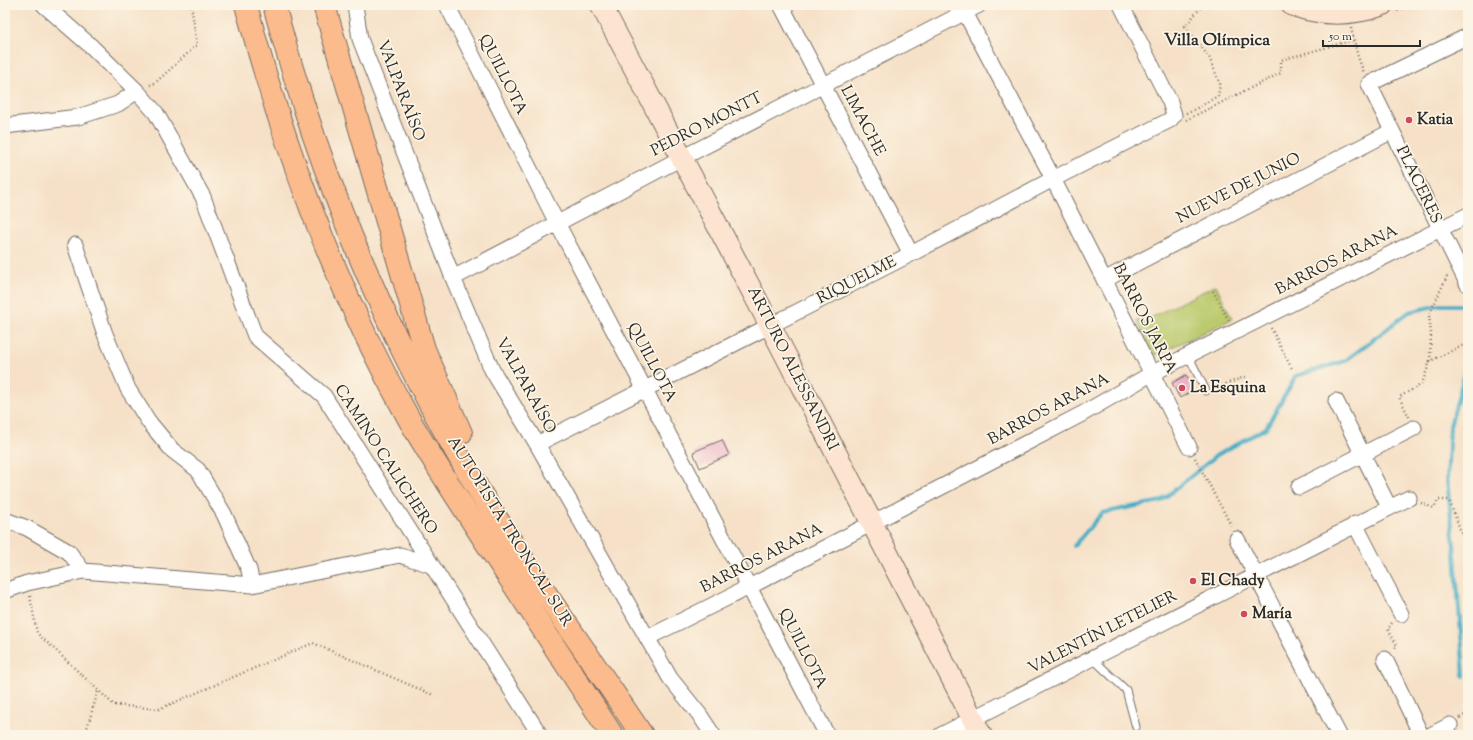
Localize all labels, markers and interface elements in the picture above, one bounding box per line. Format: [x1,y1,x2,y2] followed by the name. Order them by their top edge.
[1323,22,1420,48] scale bar
[1328,28,1352,46] text: 50 m
[1164,29,1270,53] district label: Villa Olímpica
[472,31,532,119] street label: QUILLOTA
[370,37,430,145] street label: VALPARAÍSO
[834,82,890,161] street label: LIMACHE
[647,87,767,163] street label: PEDRO MONTT
[1417,109,1454,132] place label: Katia
[1404,115,1414,125] marker: Katia
[1389,142,1447,228] street label: PLACERES
[1173,148,1305,230] street label: NUEVE DE JUNIO
[1272,220,1402,302] street label: BARROS ARANA
[813,251,901,311] street label: RIQUELME
[1106,260,1182,378] street label: BARROS JARPA
[741,283,843,455] street label: ARTURO ALESSANDRI
[620,319,682,407] street label: QUILLOTA
[489,334,561,438] street label: VALPARAÍSO
[984,368,1114,452] street label: BARROS ARANA
[1190,377,1266,400] place label: La Esquina
[328,380,442,540] street label: CAMINO CALICHERO
[1177,383,1187,393] marker: La Esquina
[441,432,578,632] street label: AUTOPISTA TRONCAL SUR
[697,518,827,600] street label: BARROS ARANA
[1201,570,1265,593] place label: El Chady
[1188,576,1198,586] marker: El Chady
[1024,585,1182,681] street label: VALENTÍN LETELIER
[1252,603,1292,626] place label: María
[772,605,832,693] street label: QUILLOTA
[1239,609,1249,619] marker: María

